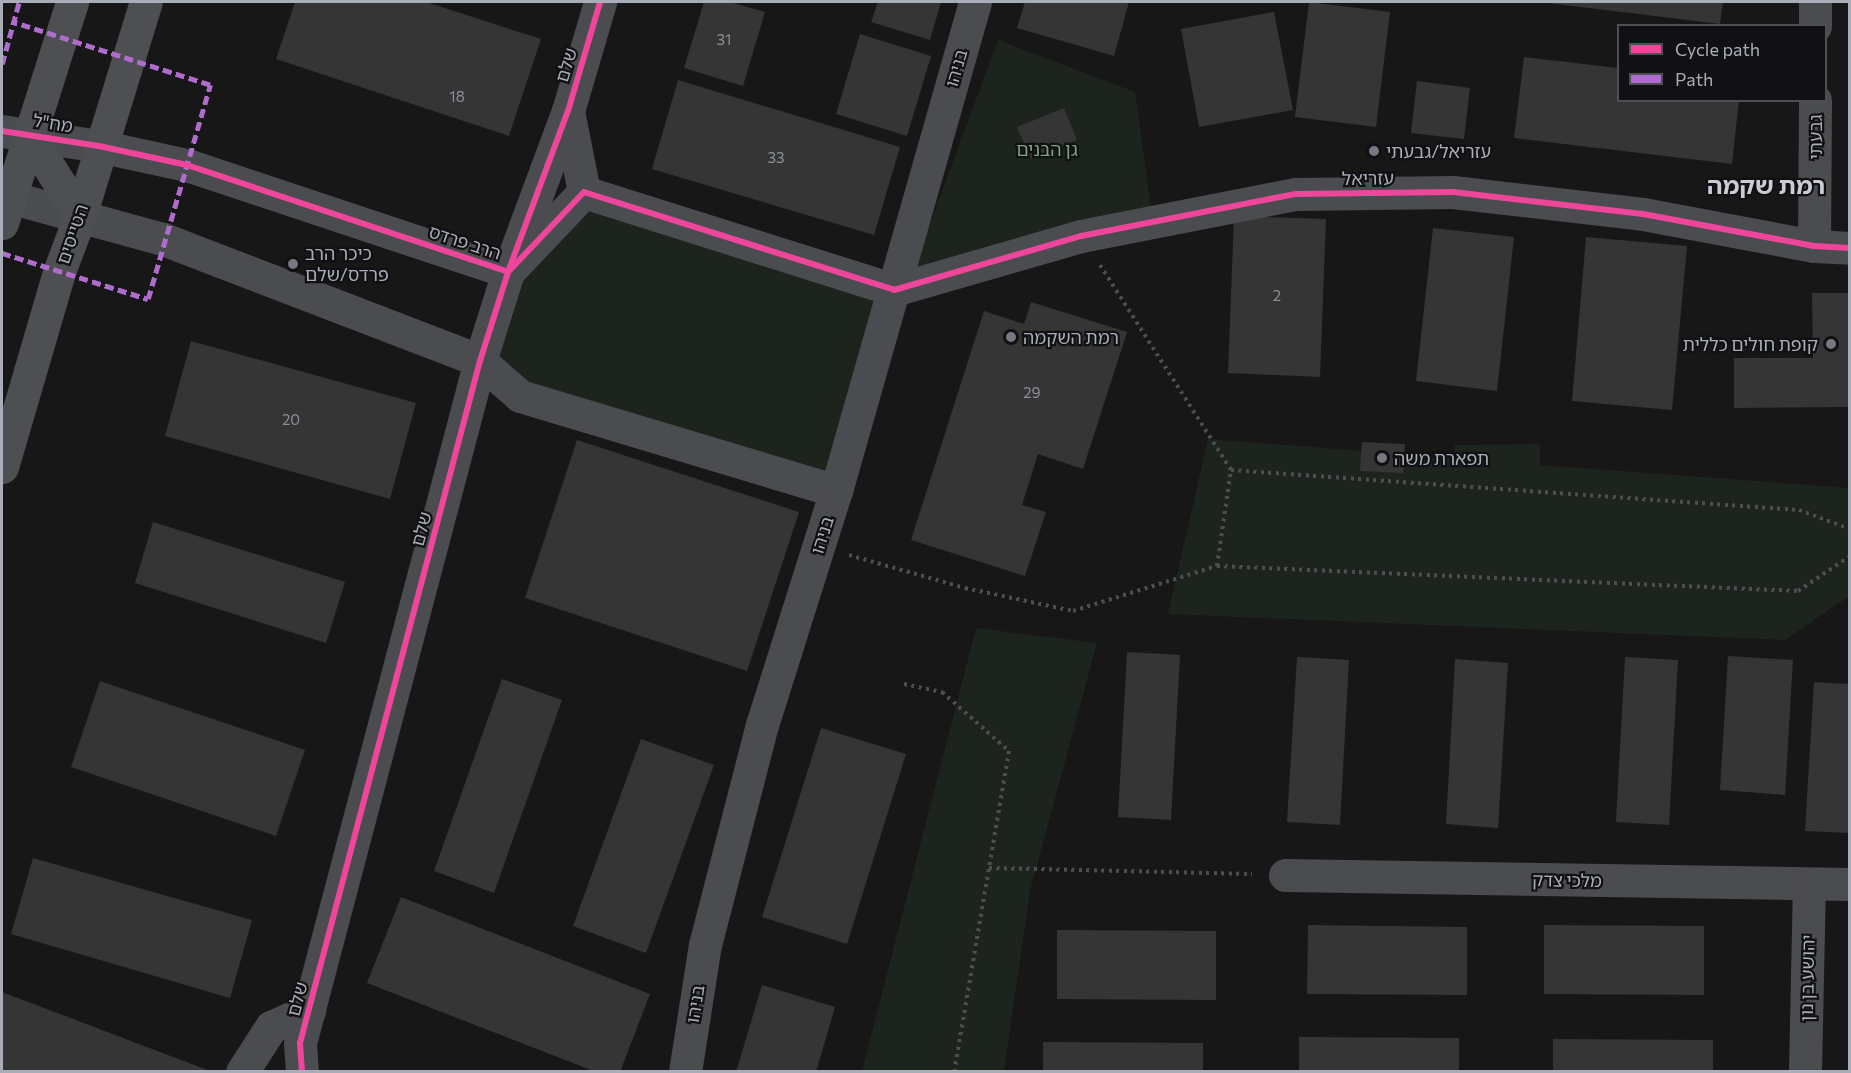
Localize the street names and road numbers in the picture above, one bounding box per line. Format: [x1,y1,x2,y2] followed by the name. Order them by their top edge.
[551,45,581,85] street label: שלם
[940,47,972,89] street label: בניהו
[32,109,74,137] street label: מח"ל
[1804,114,1826,160] street label: גבעתי
[1342,167,1394,189] street label: עזריאל
[52,201,92,267] street label: הטייסים
[426,220,504,264] street label: הרב פרדס
[406,509,436,549] street label: שלם
[806,513,838,557] street label: בניהו
[1532,869,1602,891] street label: מלכי צדק
[1795,934,1819,1022] street label: יהושע בן נון
[282,979,312,1019] street label: שלם
[681,983,709,1025] street label: בניהו

